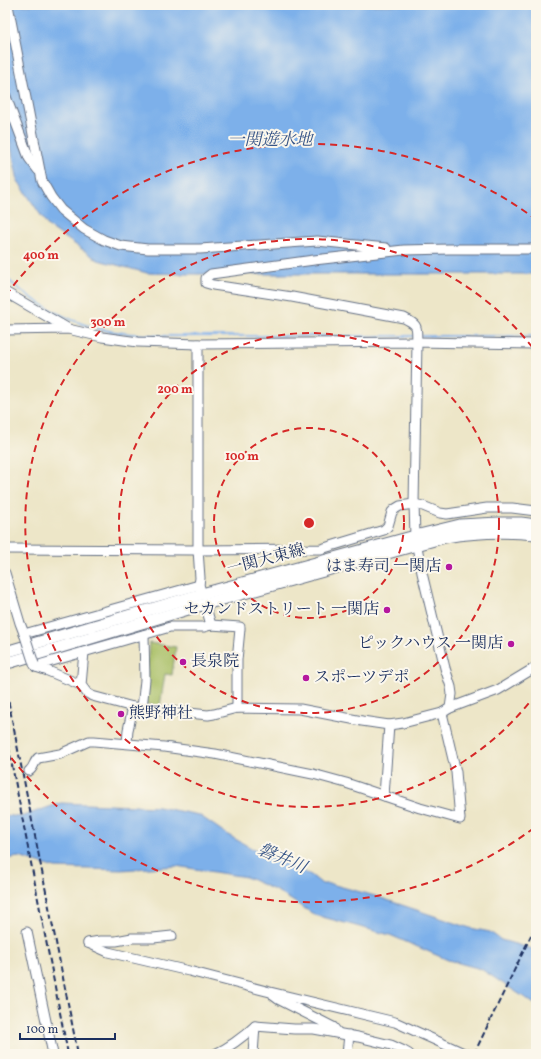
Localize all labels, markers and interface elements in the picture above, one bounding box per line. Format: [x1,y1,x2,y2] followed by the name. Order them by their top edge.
[228,129,314,152] water label: 一関遊水地
[23,248,59,264] text: 400 m
[91,315,126,331] text: 300 m
[157,382,193,398] text: 200 m
[225,449,259,465] text: 100 m
[302,516,316,530] centre of rings
[225,539,307,581] street label: 一関大東線
[326,556,441,578] place label: はま寿司 一関店
[444,562,454,572] marker: はま寿司 一関店
[184,599,379,621] place label: セカンドストリート 一関店
[382,605,392,615] marker: セカンドストリート 一関店
[358,633,503,655] place label: ピックハウス 一関店
[506,639,516,649] marker: ピックハウス 一関店
[191,651,239,673] place label: 長泉院
[178,657,188,667] marker: 長泉院
[314,667,409,689] place label: スポーツデポ
[301,673,311,683] marker: スポーツデポ
[129,703,193,725] place label: 熊野神社
[116,709,126,719] marker: 熊野神社
[254,838,312,880] water label: 磐井川
[20,1015,115,1041] scale bar
[26,1022,59,1038] text: 100 m

